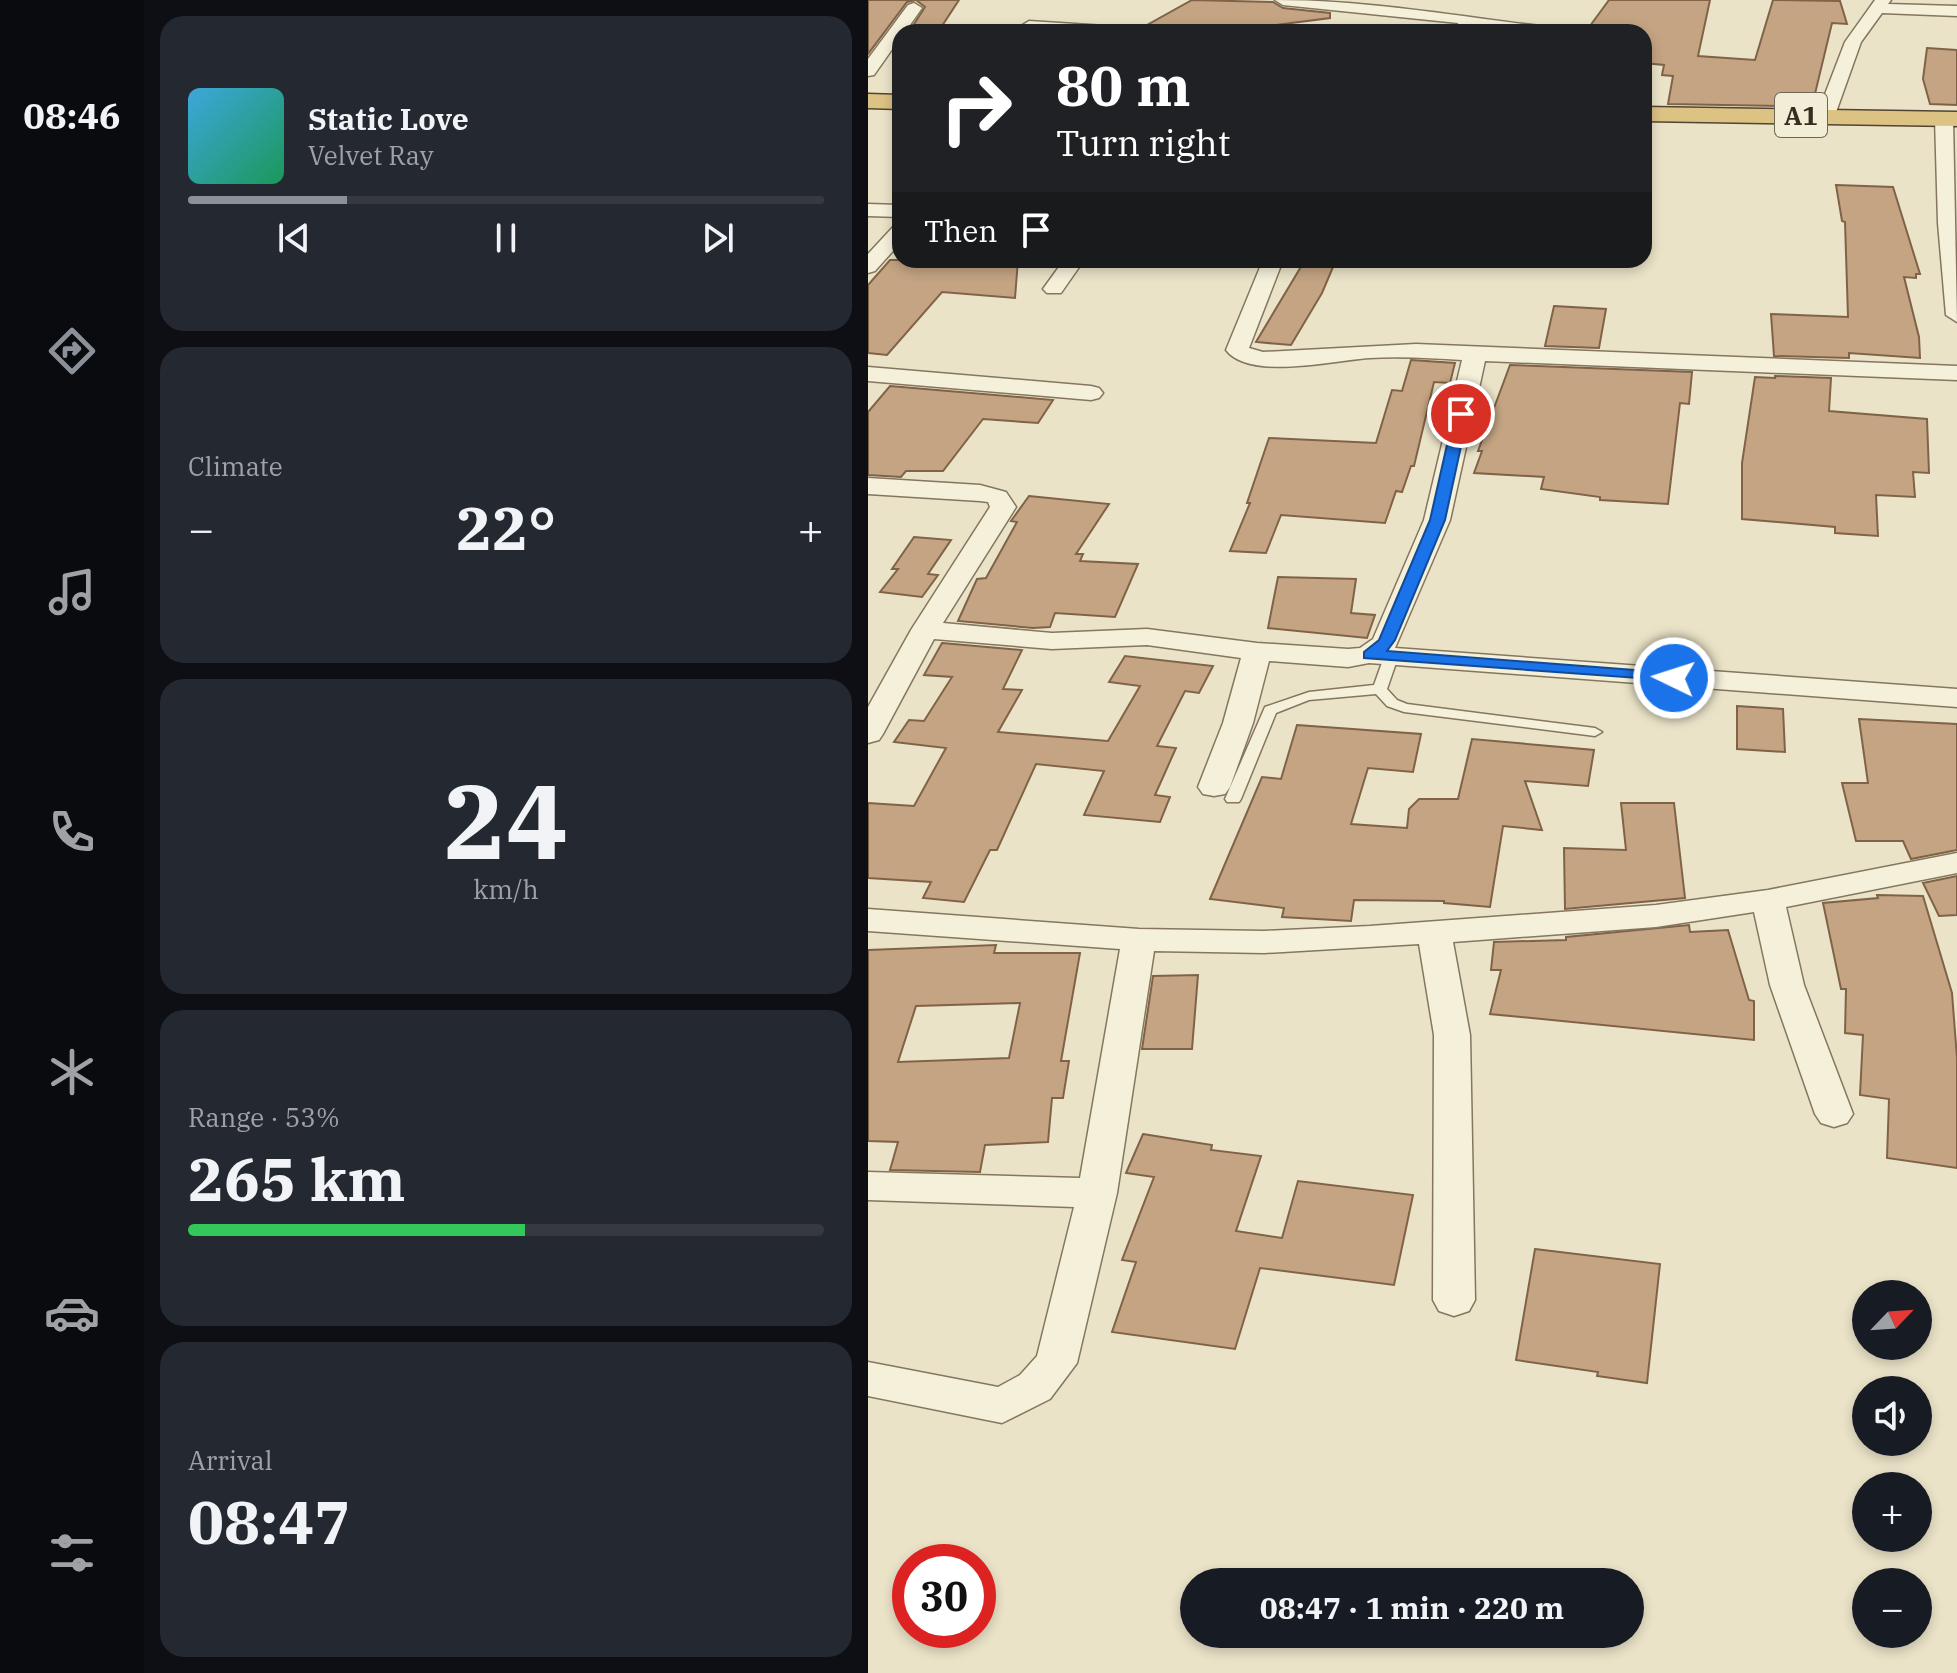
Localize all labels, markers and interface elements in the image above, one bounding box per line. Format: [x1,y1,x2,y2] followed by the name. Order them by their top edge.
[1056,49,1191,121] text: 80 m
[924,56,1028,160] icon: right
[23,92,121,139] text: 08:46
[1775,93,1827,137] road number: A1
[308,99,469,138] text: Static Love
[1056,119,1230,166] text: Turn right
[308,138,434,172] text: Velvet Ray
[1014,208,1058,252] icon: arrive
[924,211,998,250] text: Then
[272,216,316,260] icon: previous
[484,216,528,260] icon: pause
[696,216,740,260] icon: next
[44,323,100,379] icon: directions
[1427,380,1495,448] pin
[1439,392,1483,436] icon: arrive
[188,449,283,483] text: Climate
[456,488,556,567] text: 22°
[188,500,214,557] text: −
[798,500,824,557] text: +
[44,564,100,620] icon: music
[1632,636,1716,720] position arrow
[444,752,568,888] text: 24
[44,804,100,860] icon: phone
[473,872,539,906] text: km/h
[44,1044,100,1100] icon: climate
[188,1100,340,1134] text: Range · 53%
[188,1139,406,1218] text: 265 km
[1852,1280,1932,1360] north arrow
[1852,1280,1932,1648] map controls
[44,1285,100,1341] icon: car
[1852,1376,1932,1456] button: sound
[188,1443,273,1477] text: Arrival
[1852,1472,1932,1552] button: +
[188,1482,350,1561] text: 08:47
[44,1525,100,1581] icon: filters
[892,1544,996,1648] speed limit sign: 30
[1852,1568,1932,1648] button: −
[1260,1588,1564,1627] text: 08:47 · 1 min · 220 m

